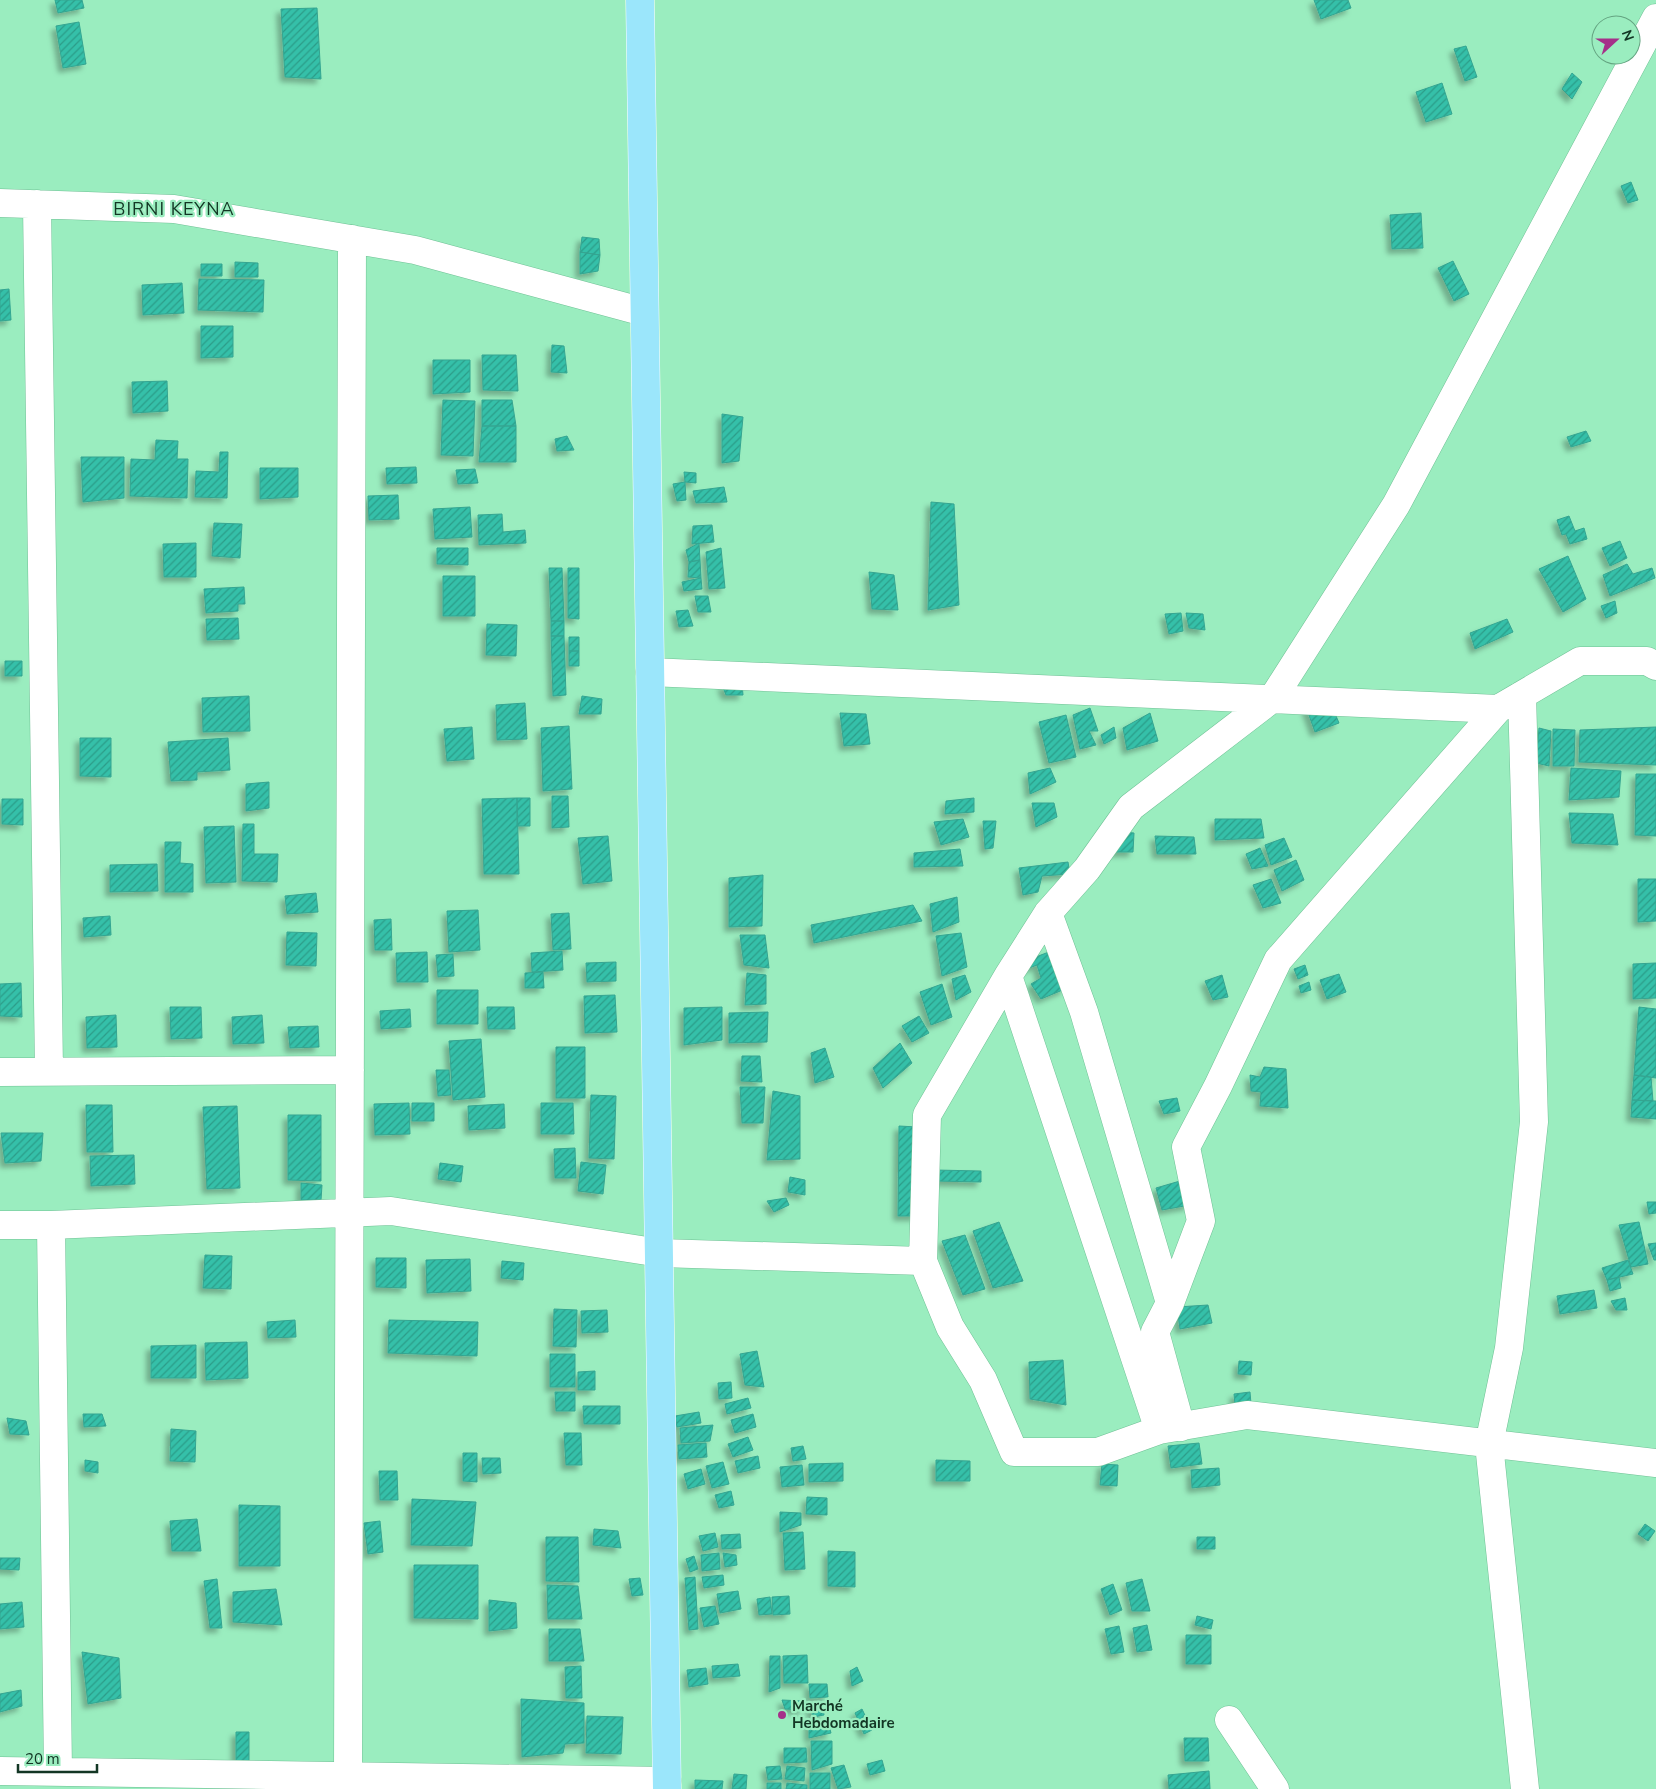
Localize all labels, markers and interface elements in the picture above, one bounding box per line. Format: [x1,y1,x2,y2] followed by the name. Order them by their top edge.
[1591,15,1641,65] north arrow
[1617,27,1638,44] text: N
[113,197,235,221] district label: BIRNI KEYNA
[792,1696,895,1733] place label: Marché Hebdomadaire
[776,1709,788,1721] marker: Marché Hebdomadaire
[18,1742,96,1774] scale bar
[25,1749,60,1769] text: 20 m

